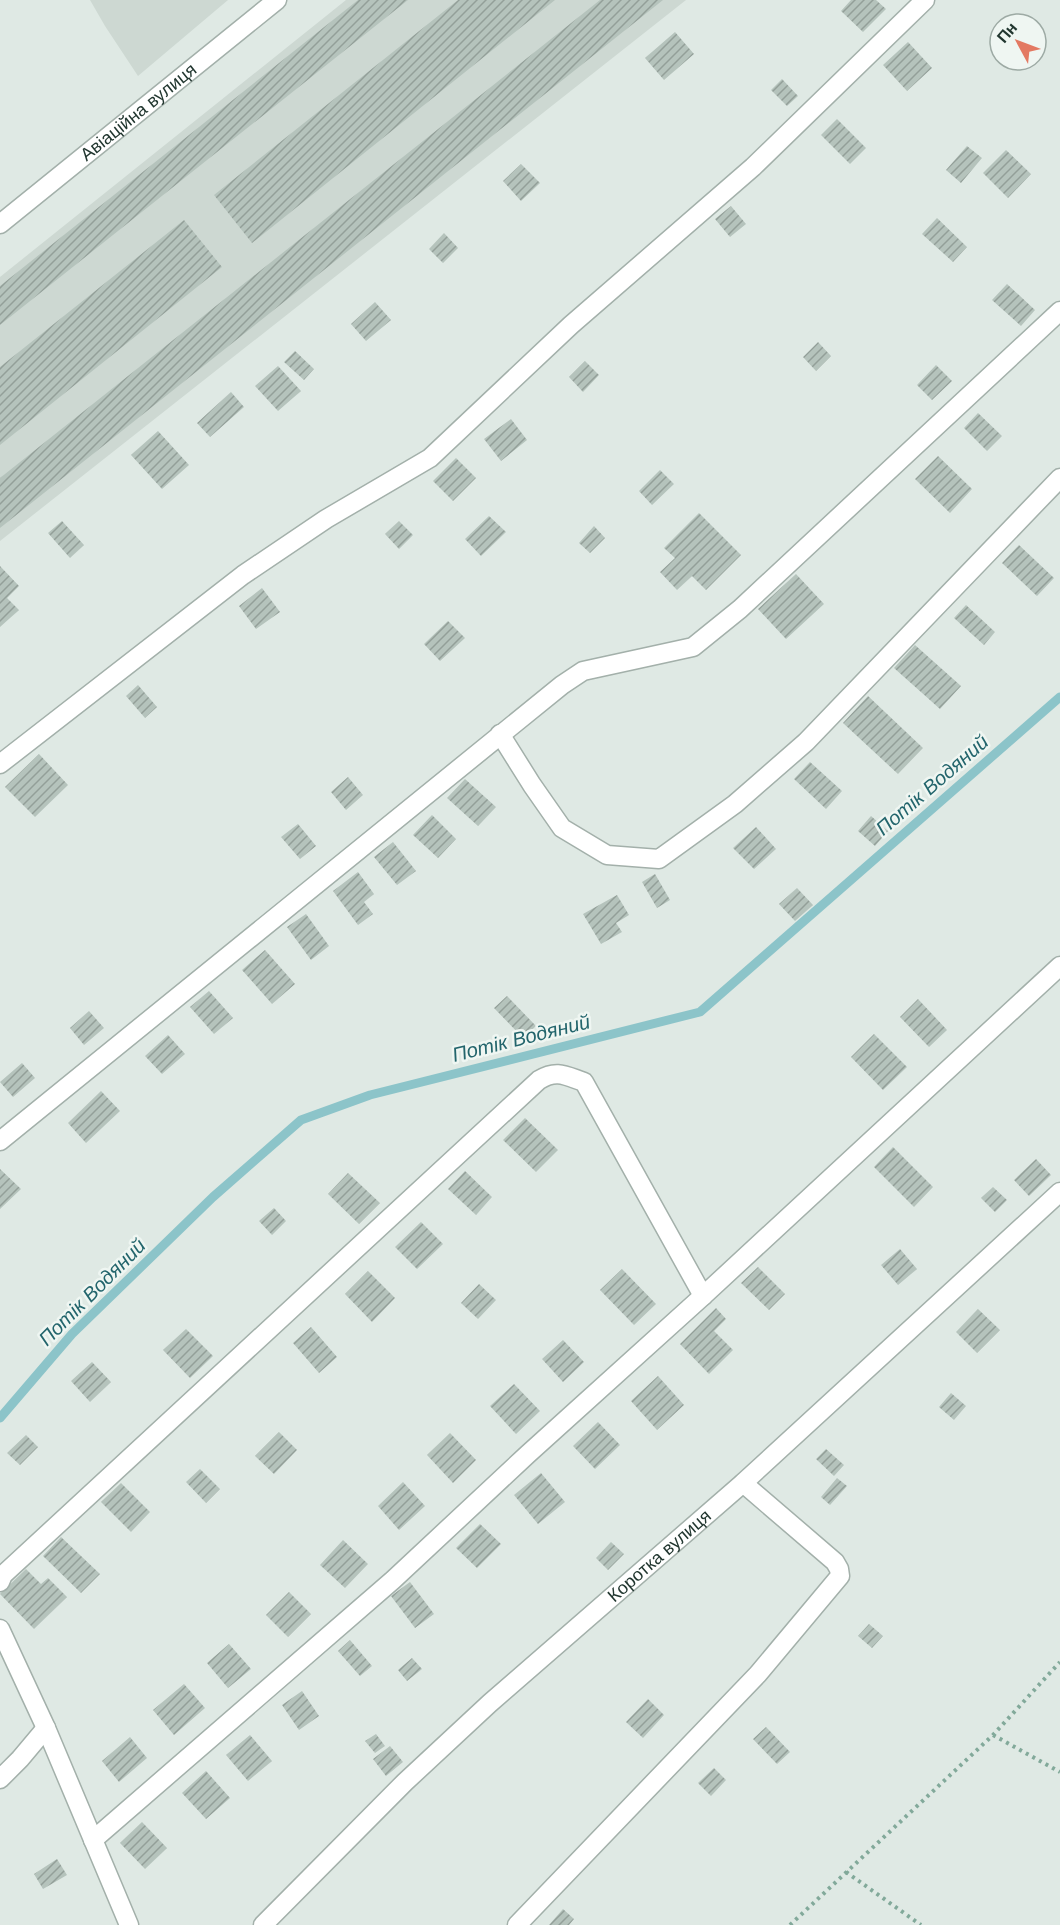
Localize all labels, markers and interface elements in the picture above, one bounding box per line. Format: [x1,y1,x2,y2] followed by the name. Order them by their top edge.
[988,12,1048,72] north arrow
[992,18,1022,47] text: Пн
[75,58,202,166] street label: Авіаційна вулиця
[870,729,994,841] water label: Потік Водяний
[449,1008,593,1068] water label: Потік Водяний
[33,1233,151,1351] water label: Потік Водяний
[602,1504,716,1607] street label: Коротка вулиця

